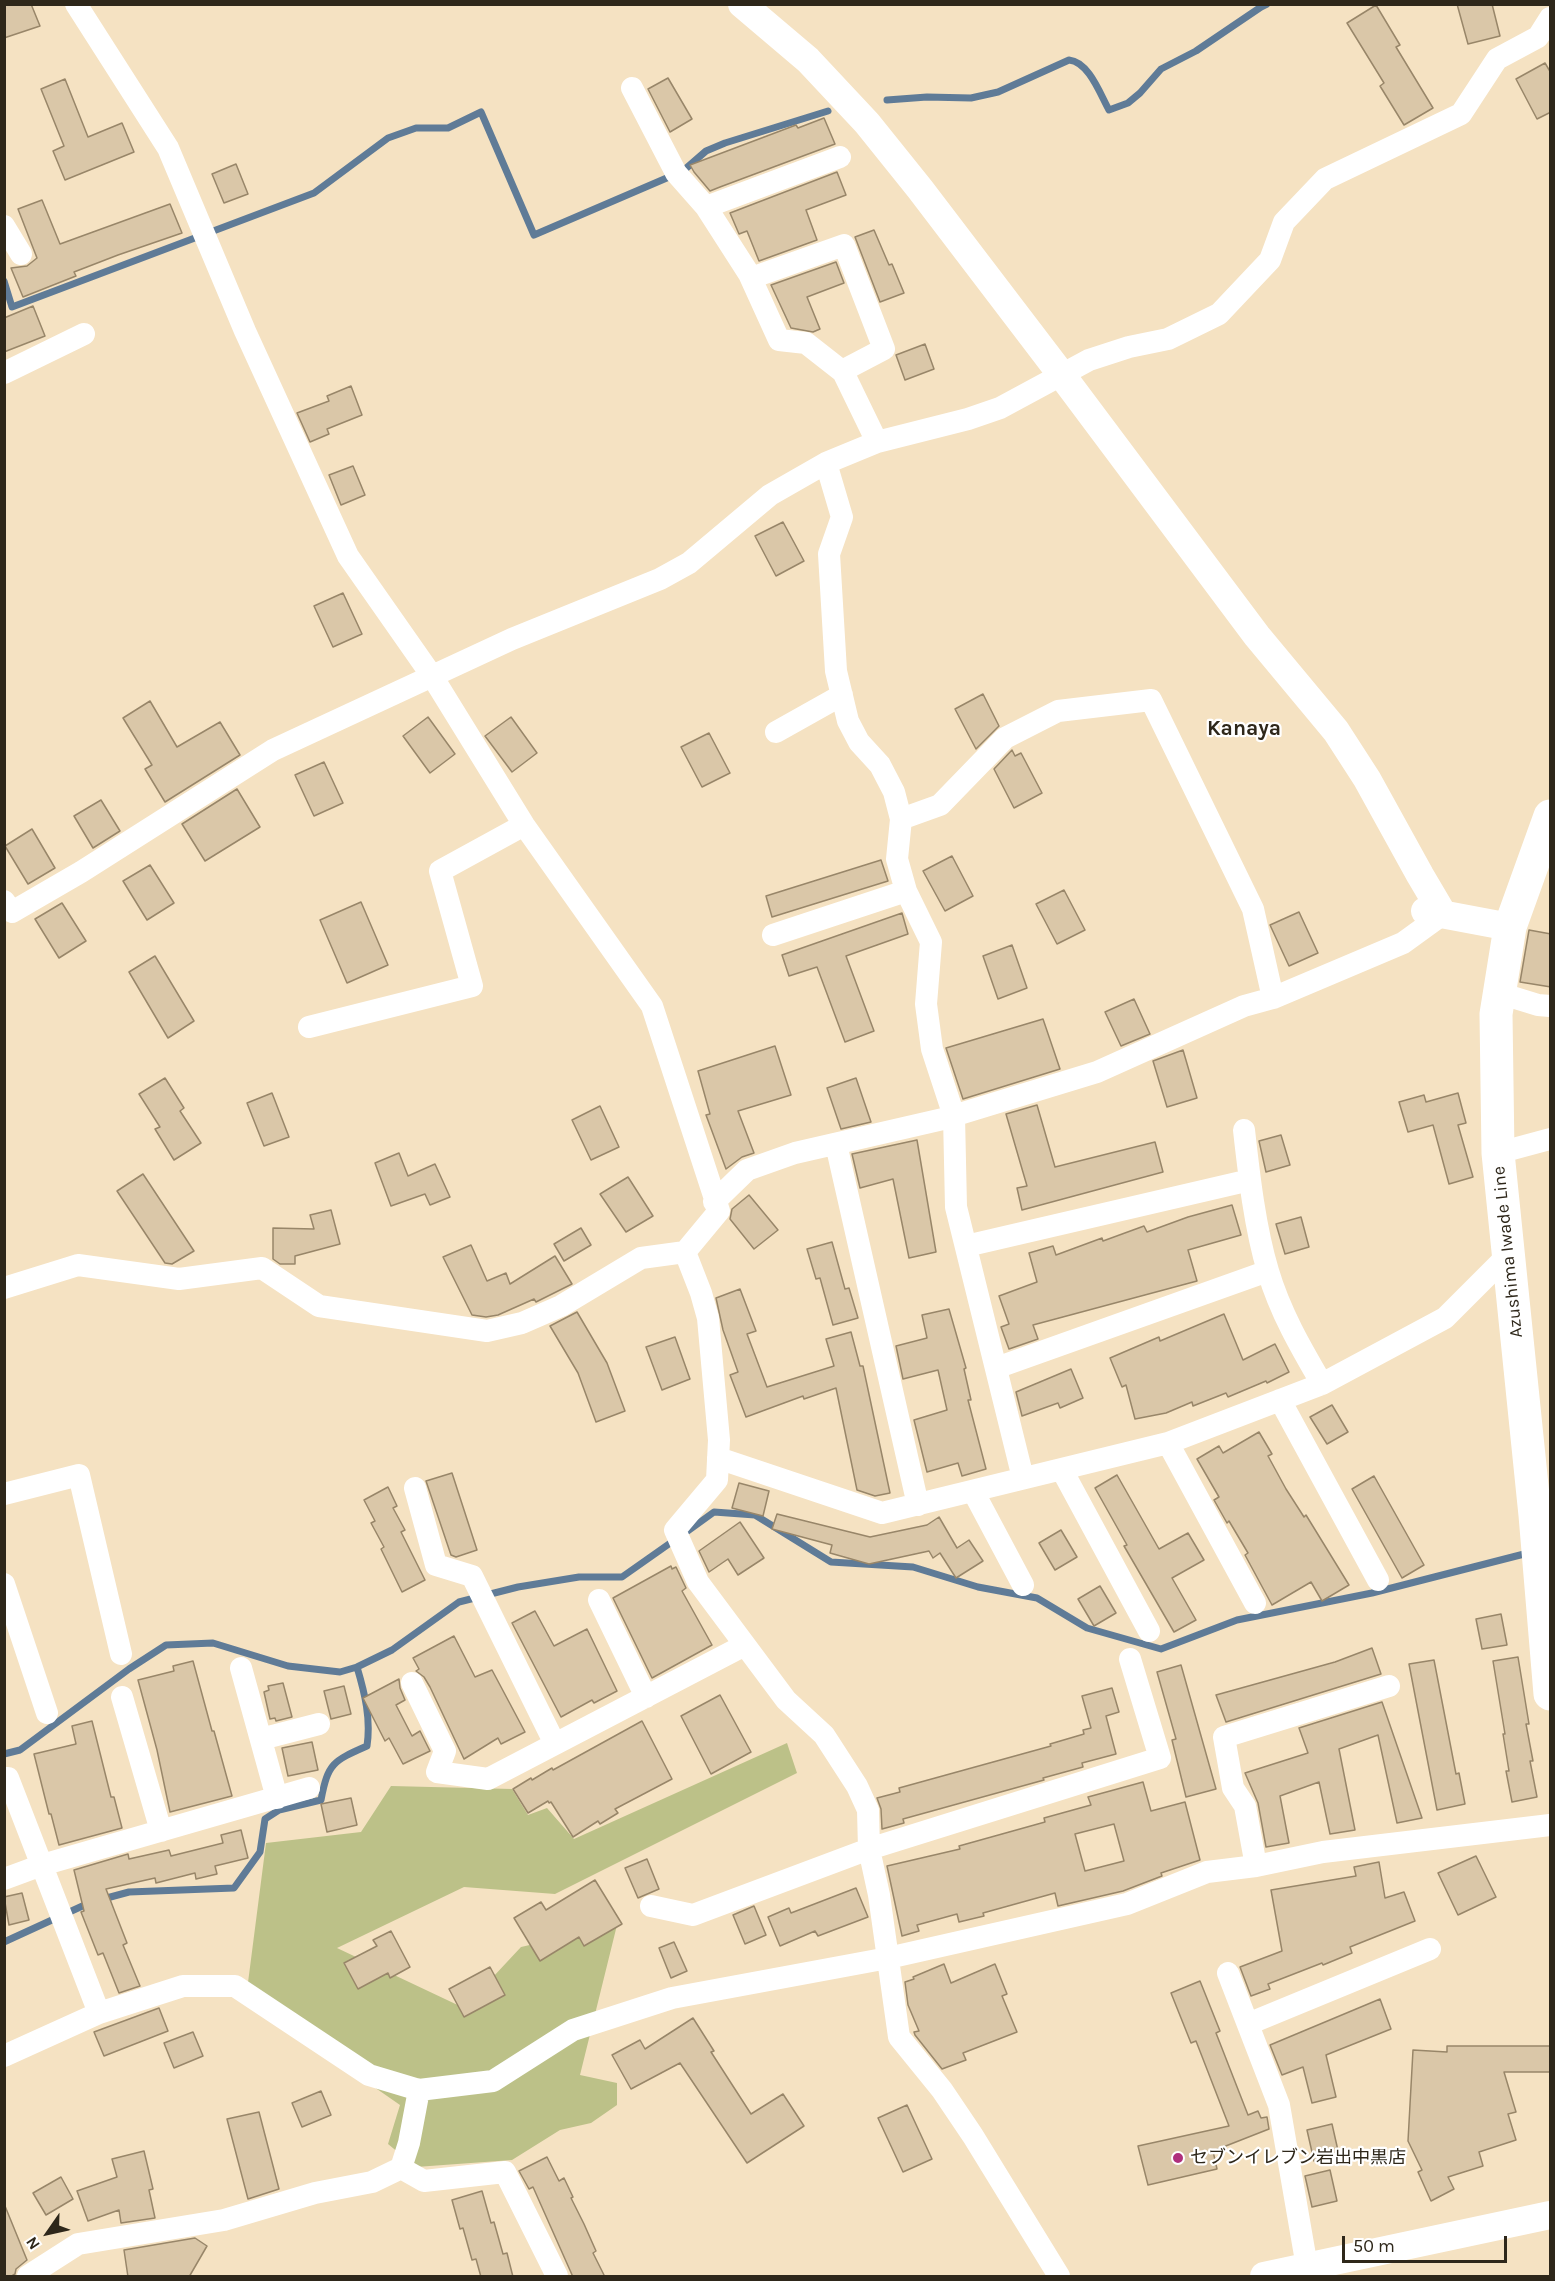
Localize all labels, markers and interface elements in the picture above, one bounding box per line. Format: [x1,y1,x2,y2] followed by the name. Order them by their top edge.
[1207,716,1281,742] district label: Kanaya
[1488,1165,1528,1339] street label: Azushima Iwade Line
[1190,2147,1406,2169] place label: セブンイレブン岩出中黒店
[1171,2151,1185,2165] marker: セブンイレブン岩出中黒店
[18,2203,78,2263] north arrow
[1345,2224,1510,2262] scale bar
[22,2233,44,2253] text: N
[1353,2235,1395,2257] text: 50 m

